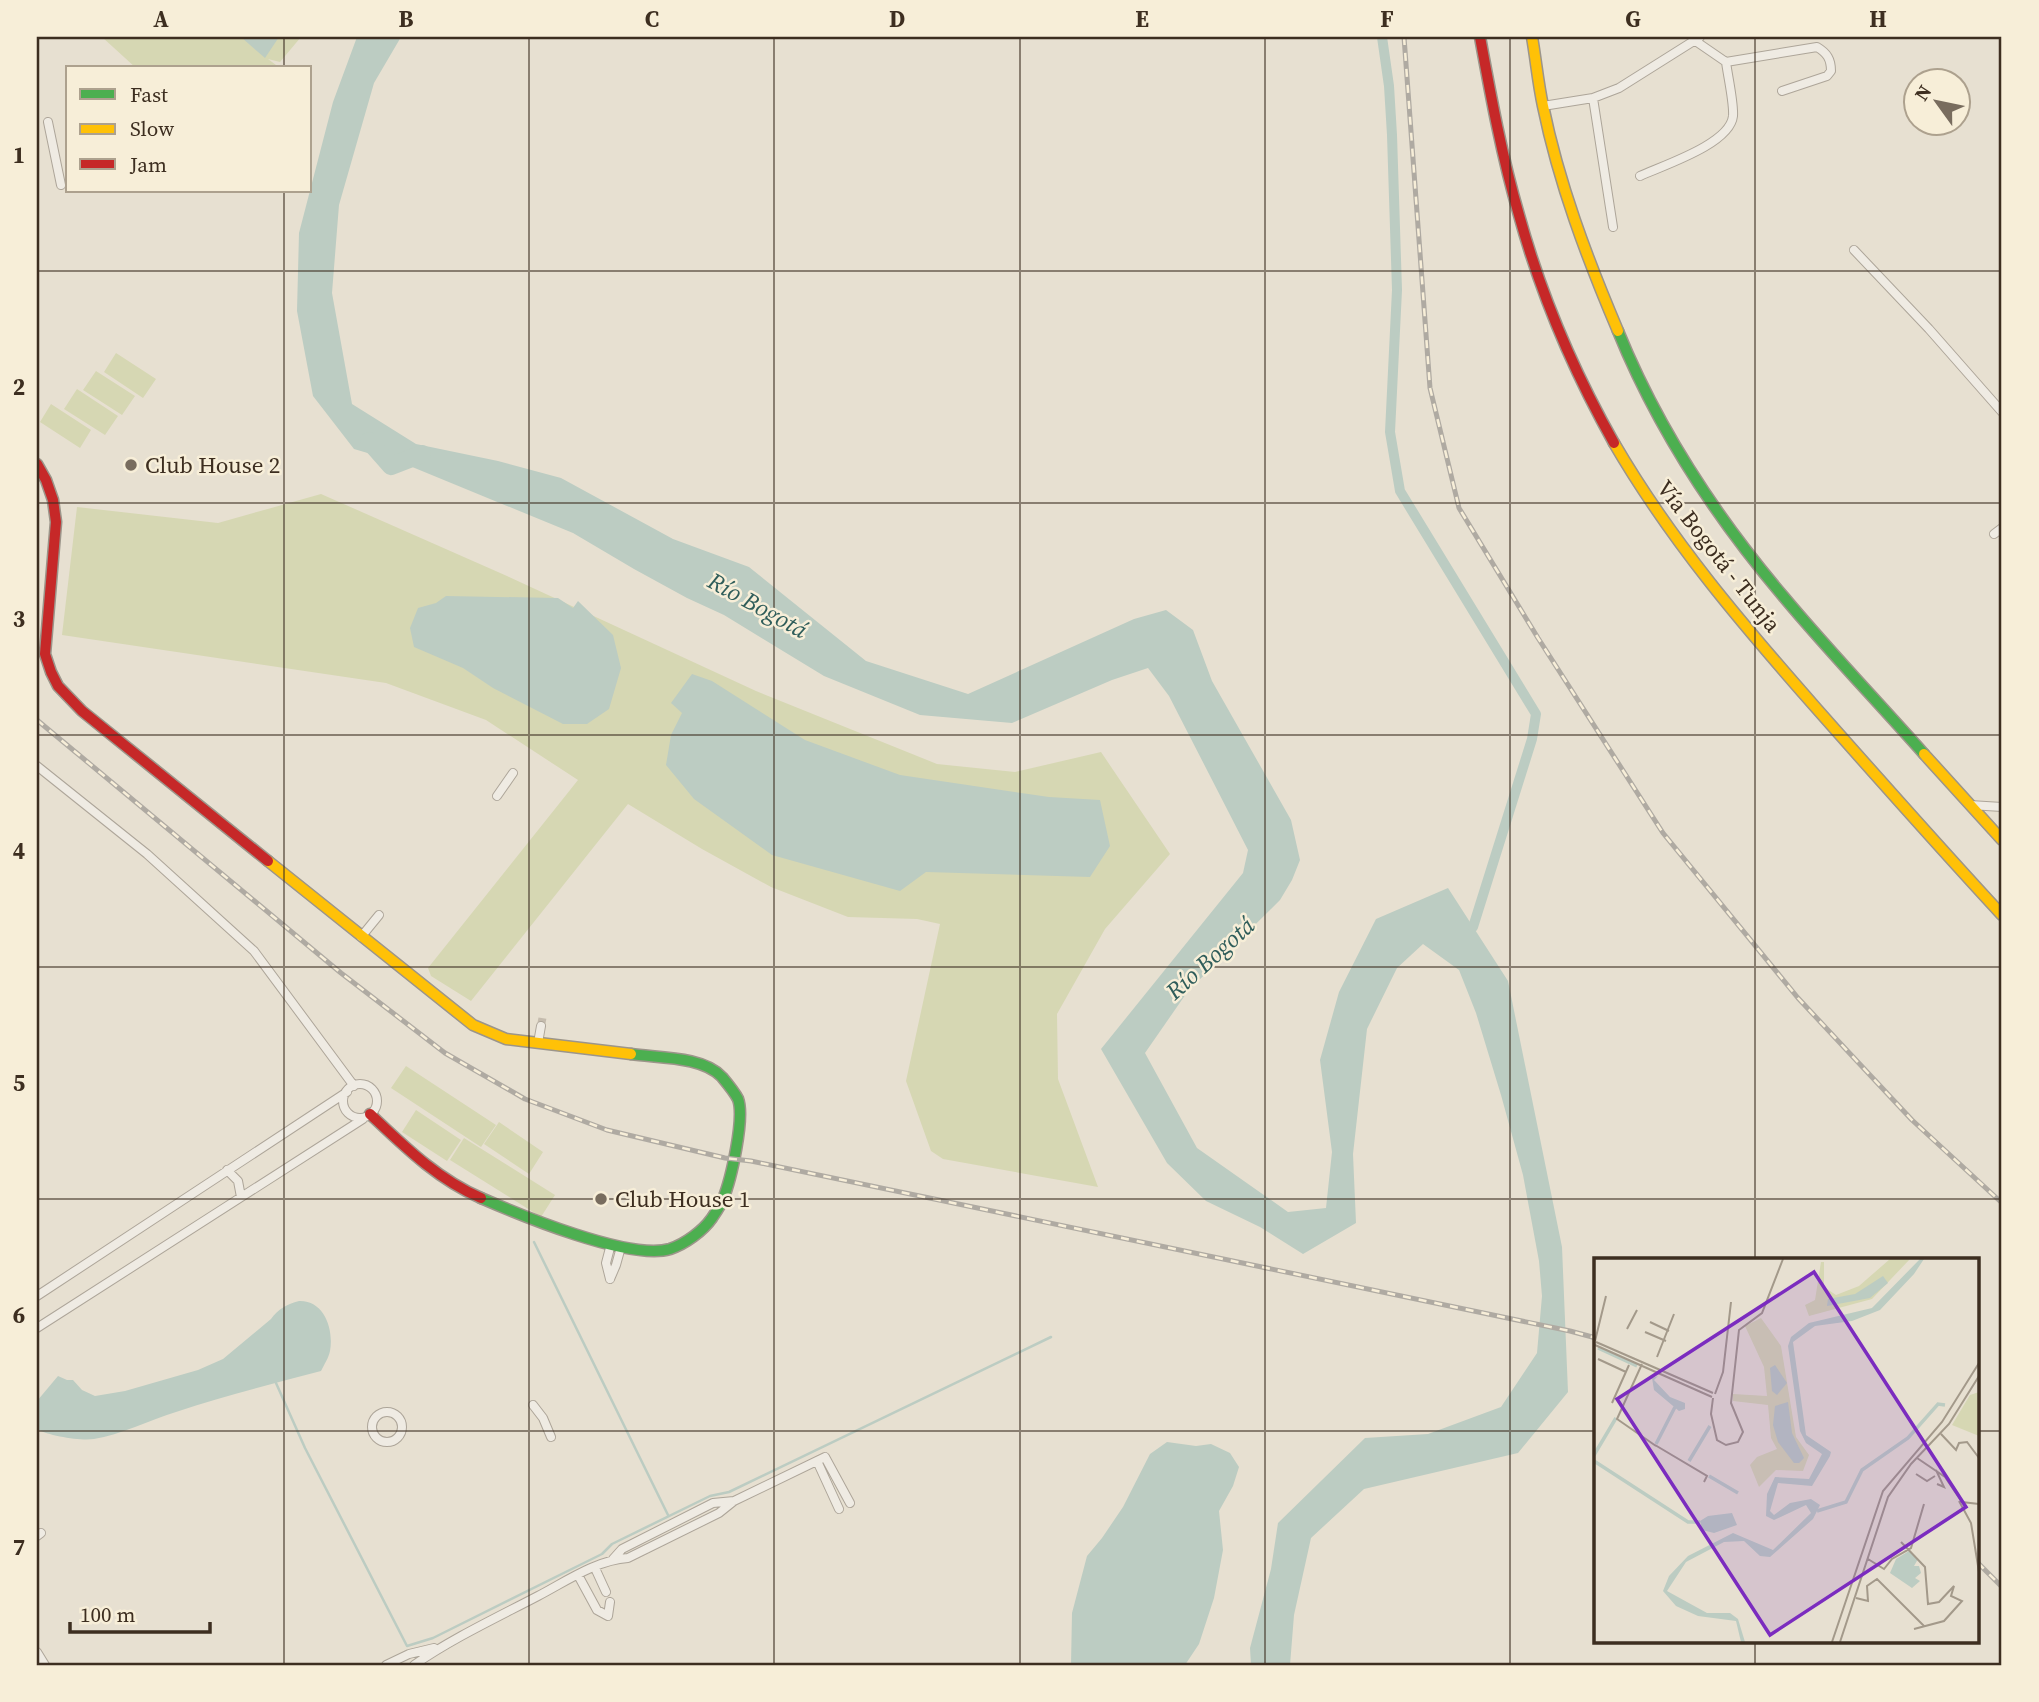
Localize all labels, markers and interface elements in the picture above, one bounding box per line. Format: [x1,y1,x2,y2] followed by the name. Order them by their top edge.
[153,3,169,35] text: A
[399,3,414,35] text: B
[645,3,659,35] text: C
[889,3,905,35] text: D
[1135,3,1149,35] text: E
[1380,3,1394,35] text: F
[1625,3,1641,35] text: G
[1869,3,1887,35] text: H
[66,66,312,192] legend
[1902,66,1972,136] north arrow
[130,80,168,109] text: Fast
[1908,80,1938,106] text: N
[130,114,174,143] text: Slow
[13,139,25,171] text: 1
[129,150,167,179] text: Jam
[13,371,25,403] text: 2
[145,449,280,481] place label: Club House 2
[123,457,139,473] marker: Club House 2
[1649,473,1789,639] street label: Vía Bogotá - Tunja
[701,564,814,646] water label: Río Bogotá
[13,603,25,635] text: 3
[13,835,25,867] text: 4
[1158,909,1262,1008] water label: Río Bogotá
[13,1067,25,1099] text: 5
[615,1183,750,1215] place label: Club House 1
[593,1191,609,1207] marker: Club House 1
[1594,1258,1980,1642] inset map
[13,1299,25,1331] text: 6
[13,1531,25,1563] text: 7
[70,1590,210,1634] scale bar
[80,1600,135,1629] text: 100 m

